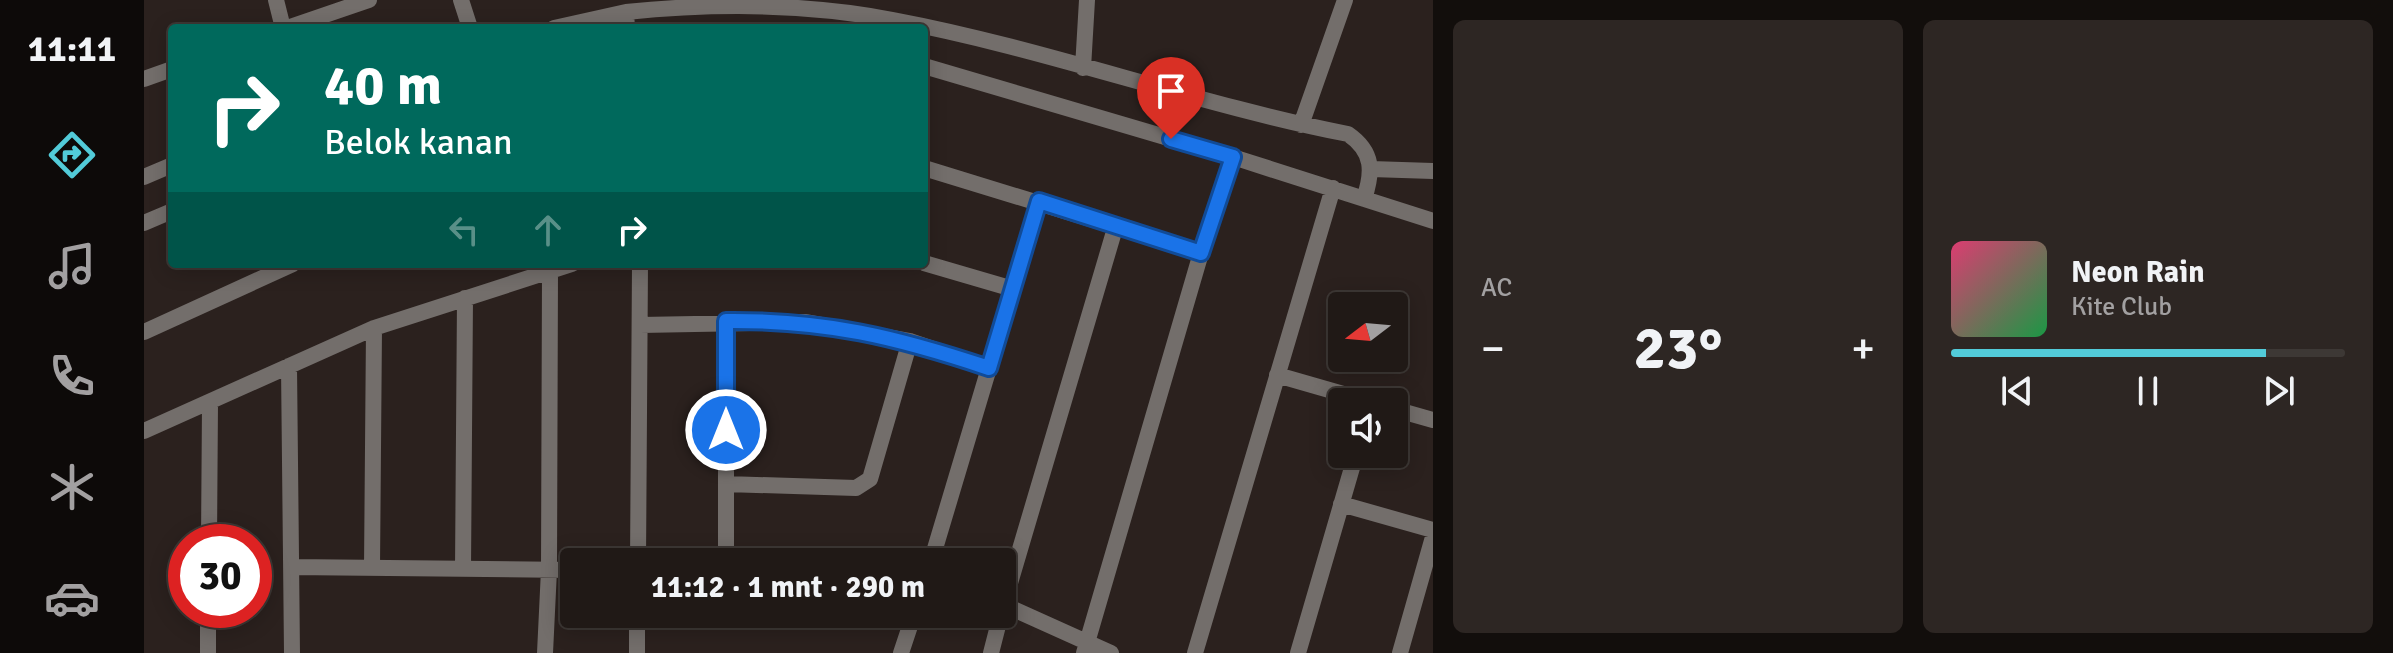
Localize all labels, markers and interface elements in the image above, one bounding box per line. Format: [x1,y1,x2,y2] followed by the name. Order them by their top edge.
[28,27,116,72] text: 11:11
[324,51,442,120] text: 40 m
[192,56,296,160] icon: right
[1137,57,1205,139] pin
[1149,69,1193,113] icon: arrive
[324,120,513,165] text: Belok kanan
[44,127,100,183] icon: directions
[442,208,486,252] icon: left
[526,208,570,252] icon: ahead
[610,208,654,252] icon: right
[44,238,100,294] icon: music
[2071,254,2205,291] text: Neon Rain
[1481,272,1512,304] text: AC
[2071,291,2172,323] text: Kite Club
[1328,292,1408,372] north arrow
[1328,292,1408,468] map controls
[1634,312,1722,386] text: 23°
[1481,322,1505,376] text: −
[1851,322,1875,376] text: +
[44,348,100,404] icon: phone
[1995,369,2039,413] icon: previous
[2126,369,2170,413] icon: pause
[2257,369,2301,413] icon: next
[684,388,768,472] position arrow
[1328,388,1408,468] button: sound
[44,459,100,515] icon: climate
[168,524,272,628] speed limit sign: 30
[651,569,925,606] text: 11:12 · 1 mnt · 290 m
[44,570,100,626] icon: car

